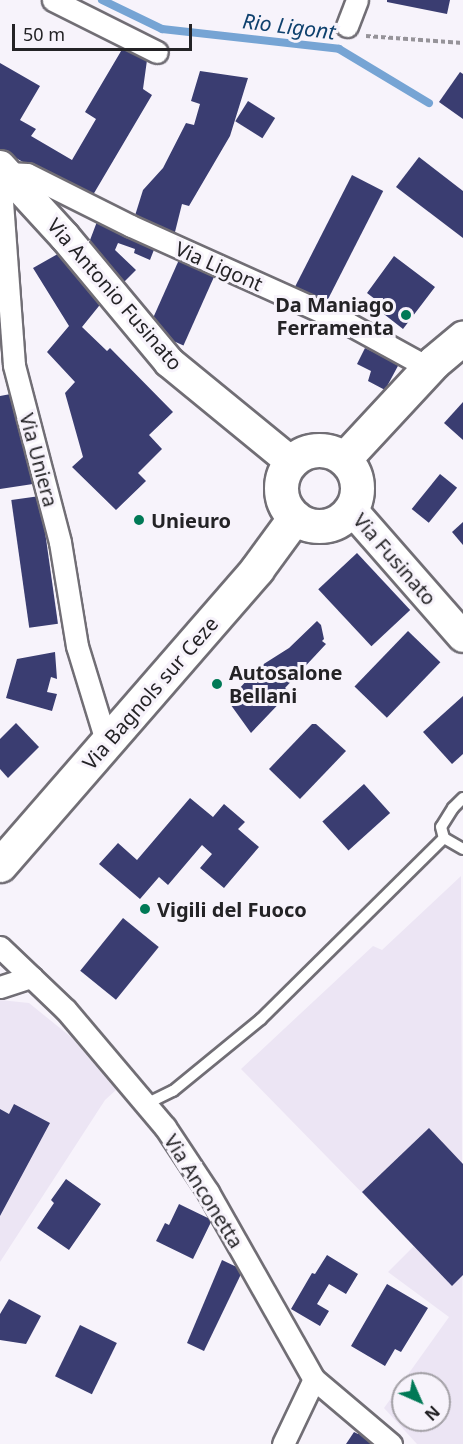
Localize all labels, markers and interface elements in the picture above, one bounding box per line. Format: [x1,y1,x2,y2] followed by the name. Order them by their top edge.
[241,8,337,44] water label: Rio Ligont
[15,12,195,50] scale bar
[23,22,65,46] text: 50 m
[43,213,187,375] street label: Via Antonio Fusinato
[172,236,266,296] street label: Via Ligont
[275,292,394,339] place label: Da Maniago Ferramenta
[399,308,413,322] marker: Da Maniago Ferramenta
[15,410,63,510] street label: Via Uniera
[151,508,231,532] place label: Unieuro
[349,508,441,610] street label: Via Fusinato
[132,513,146,527] marker: Unieuro
[77,612,223,774] street label: Via Bagnols sur Ceze
[229,660,342,707] place label: Autosalone Bellani
[210,677,224,691] marker: Autosalone Bellani
[157,897,307,921] place label: Vigili del Fuoco
[138,902,152,916] marker: Vigili del Fuoco
[159,1130,249,1252] street label: Via Anconetta
[391,1372,451,1432] north arrow
[420,1401,445,1426] text: N

